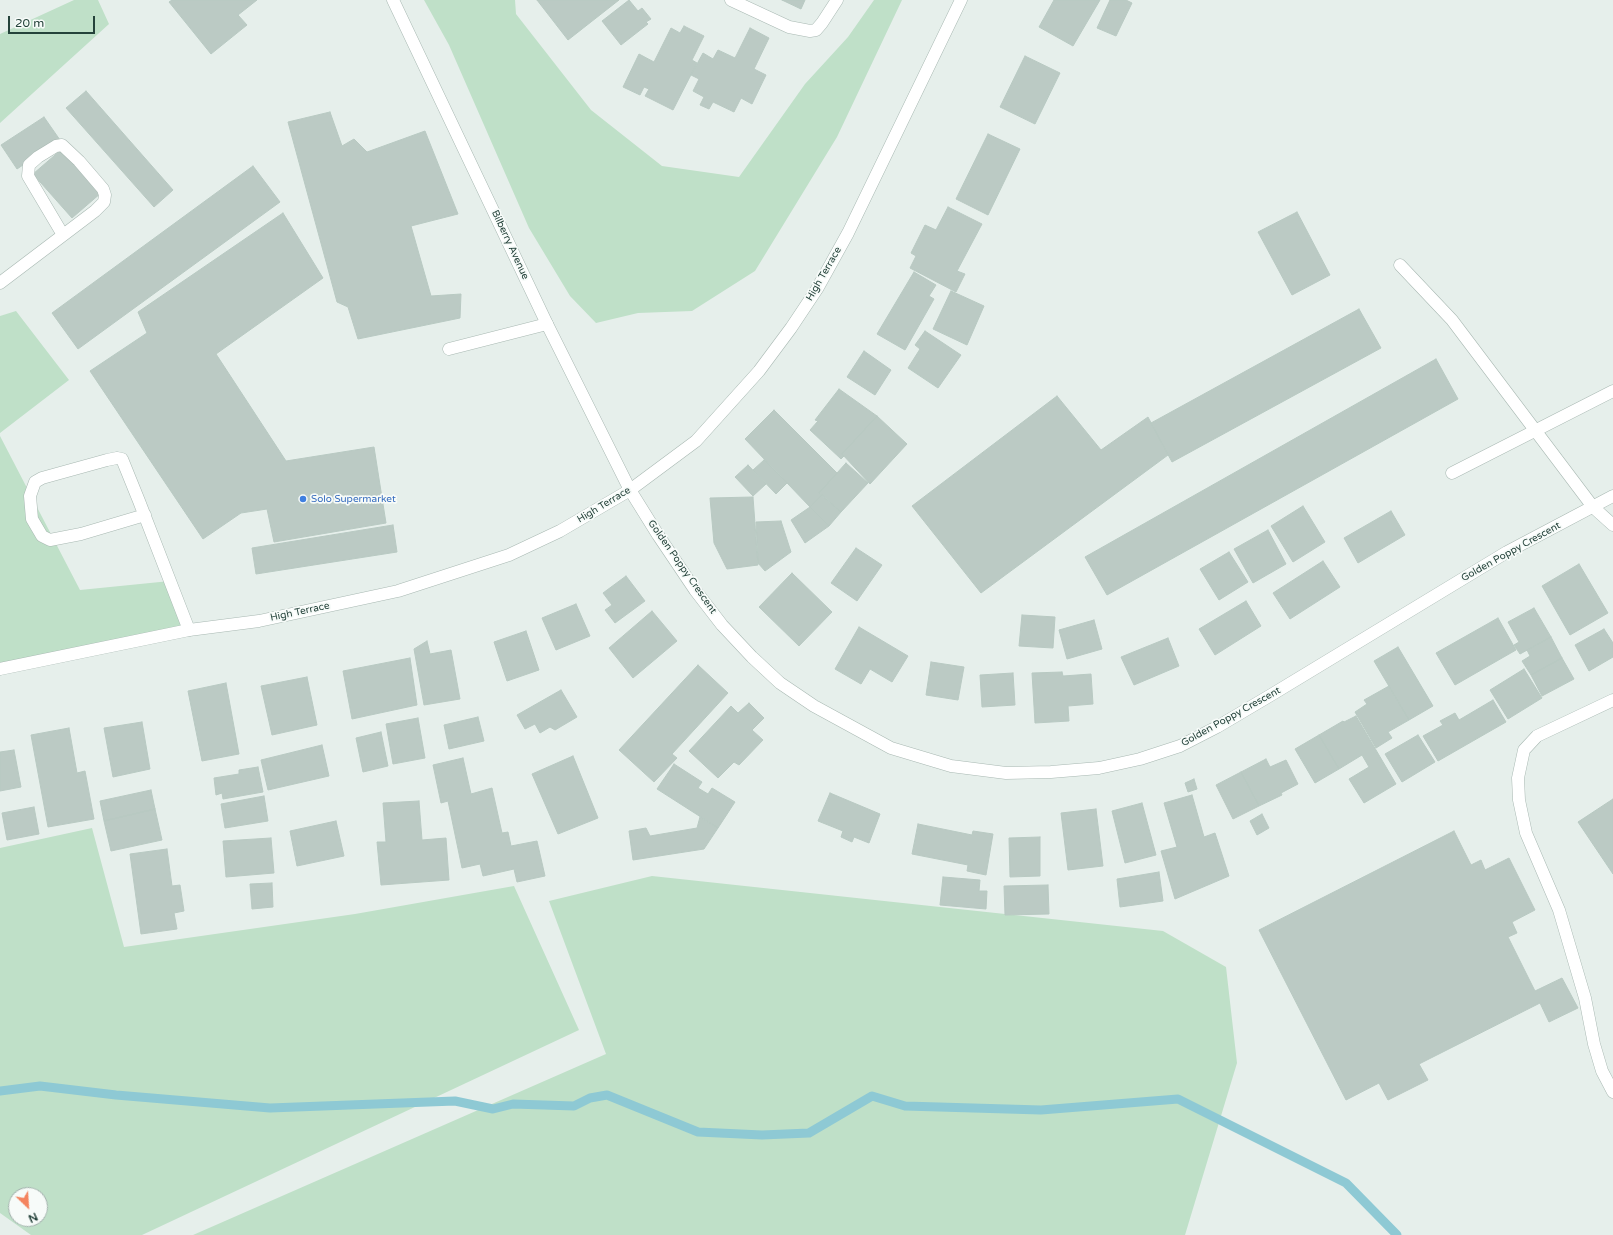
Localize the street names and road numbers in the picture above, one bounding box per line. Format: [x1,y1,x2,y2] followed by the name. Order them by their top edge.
[489,208,531,282] street label: Bilberry Avenue
[804,245,844,303] street label: High Terrace
[575,484,633,526] street label: High Terrace
[645,518,719,616] street label: Golden Poppy Crescent
[1459,520,1563,584] street label: Golden Poppy Crescent
[269,600,331,624] street label: High Terrace
[1179,685,1283,749] street label: Golden Poppy Crescent

